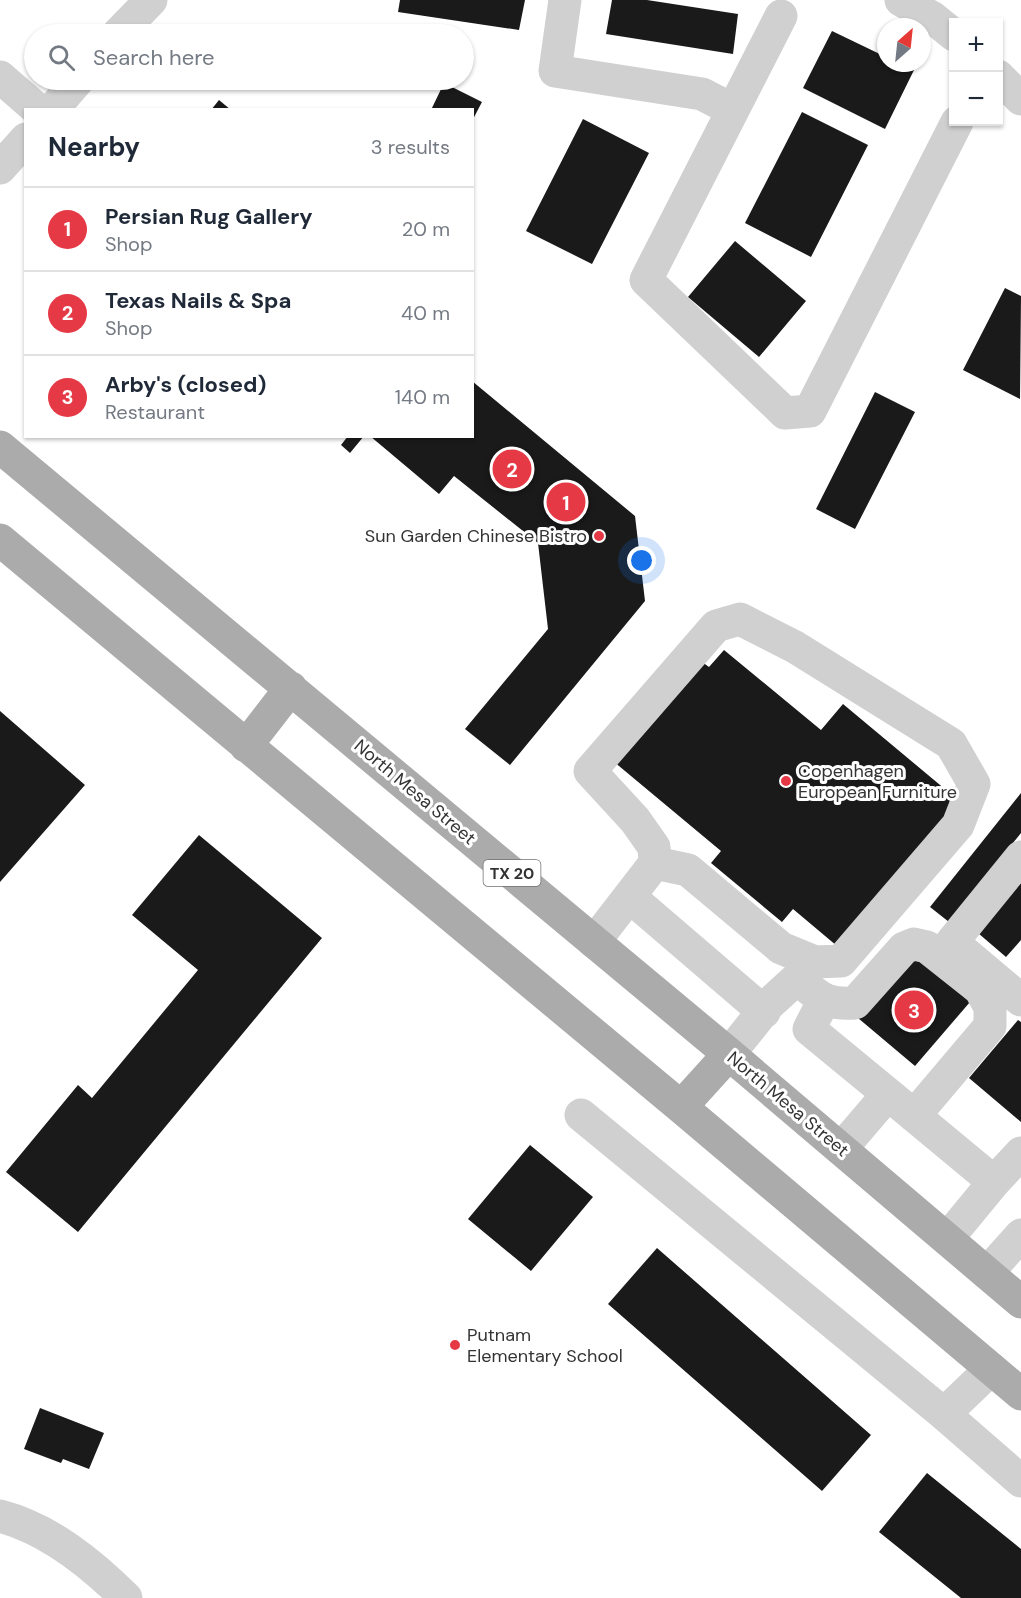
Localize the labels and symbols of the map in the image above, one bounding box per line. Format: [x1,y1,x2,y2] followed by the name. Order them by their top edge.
[877,18,931,72] north arrow
[492,446,532,492] pin: 2
[546,480,586,524] pin: 1
[365,524,587,548] place label: Sun Garden Chinese Bistro
[592,529,606,543] marker: Sun Garden Chinese Bistro
[627,546,656,575] your location
[349,734,481,850] street label: North Mesa Street
[798,759,957,804] place label: Copenhagen European Furniture
[779,774,793,788] marker: Copenhagen European Furniture
[484,860,540,886] road number: TX 20
[894,988,934,1032] pin: 3
[722,1046,854,1162] street label: North Mesa Street
[467,1323,623,1368] place label: Putnam Elementary School
[448,1338,462,1352] marker: Putnam Elementary School

